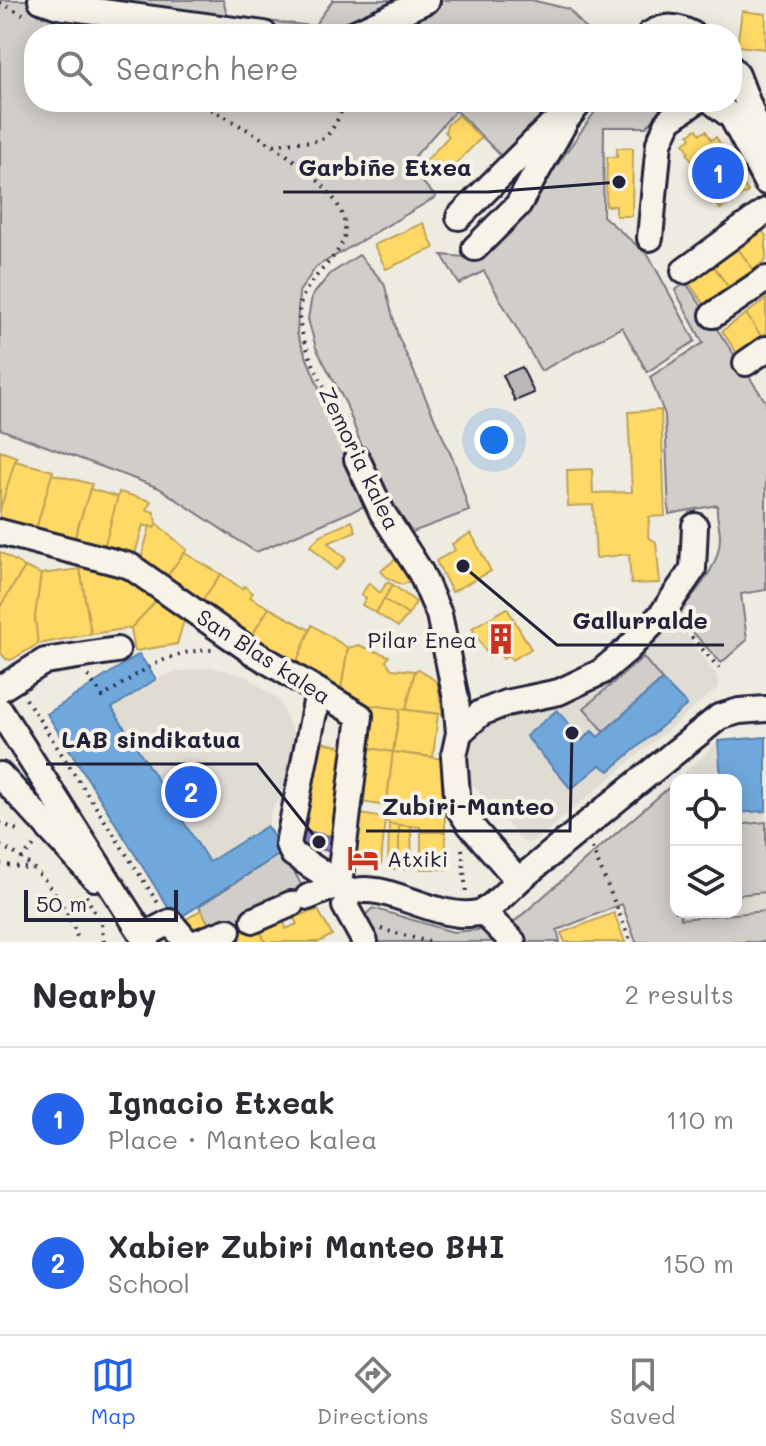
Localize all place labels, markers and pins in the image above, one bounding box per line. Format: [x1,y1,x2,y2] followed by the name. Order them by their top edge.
[692,143,744,203] pin: 1
[283,144,488,192] callout: Garbiñe Etxea
[557,597,724,645] callout: Gallurralde
[484,622,518,656] building icon: Pilar Enea
[367,625,477,654] place label: Pilar Enea
[46,716,257,764] callout: LAB sindikatua
[165,762,217,822] pin: 2
[366,783,570,831] callout: Zubiri-Manteo
[346,841,380,875] hotel icon: Atxiki
[387,844,448,873] place label: Atxiki

